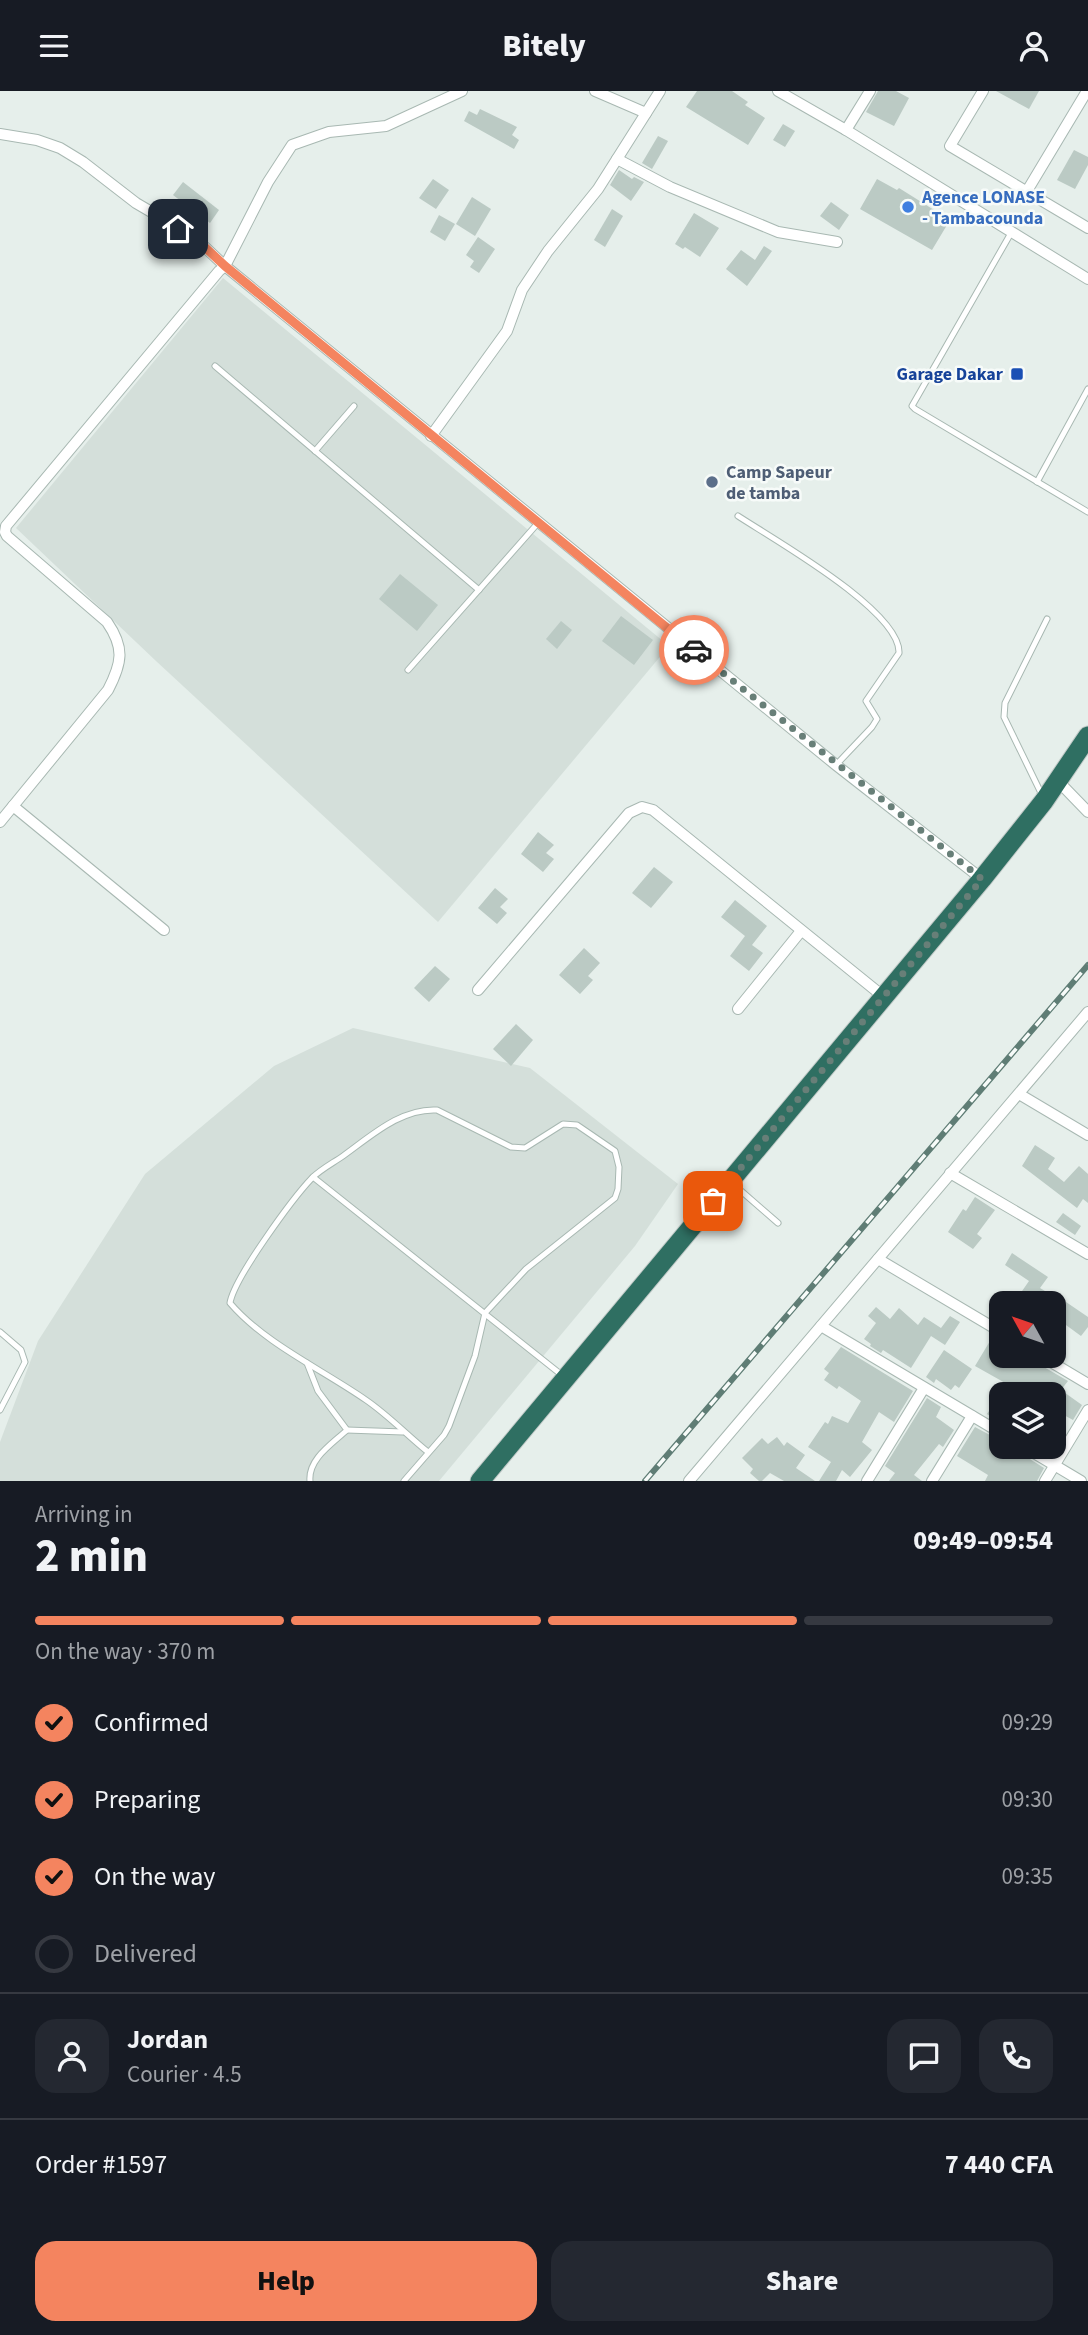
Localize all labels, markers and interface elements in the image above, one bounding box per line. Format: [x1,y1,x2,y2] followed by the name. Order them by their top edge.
[502,23,586,69] text: Bitely
[35,27,73,65] icon: menu
[1015,27,1053,65] icon: person
[921,185,1045,231] place label: Agence LONASE - Tambacounda
[148,199,208,259] pin
[900,199,916,215] marker: Agence LONASE - Tambacounda
[159,210,197,248] icon: home
[896,362,1004,387] place label: Garage Dakar
[1009,366,1025,382] marker: Garage Dakar
[726,460,833,506] place label: Camp Sapeur de tamba
[704,474,720,490] marker: Camp Sapeur de tamba
[659,615,729,685] courier
[675,631,713,669] icon: car
[683,1171,743,1231] pin
[694,1182,732,1220] icon: bag
[989,1291,1066,1369] north arrow
[989,1291,1066,1459] map controls
[989,1382,1066,1459] button: layers
[35,1498,133,1531] text: Arriving in
[913,1522,1053,1559] text: 09:49–09:54
[35,1524,148,1589] text: 2 min
[35,1635,215,1668] text: On the way · 370 m
[35,1704,73,1742] icon: check
[94,1704,209,1741] text: Confirmed
[1002,1706,1053,1739] text: 09:29
[35,1781,73,1819] icon: check
[94,1781,200,1818] text: Preparing
[1002,1783,1053,1816] text: 09:30
[35,1858,73,1896] icon: check
[94,1858,215,1895] text: On the way
[1002,1860,1053,1893] text: 09:35
[94,1935,197,1972] text: Delivered
[35,2019,109,2093] button: person
[887,2019,961,2093] button: chat
[979,2019,1053,2093] button: phone
[127,2021,208,2058] text: Jordan
[127,2058,242,2091] text: Courier · 4.5
[35,2146,167,2183] text: Order #1597
[945,2146,1053,2183] text: 7 440 CFA
[35,2241,537,2321] button: Help
[551,2241,1053,2321] button: Share

